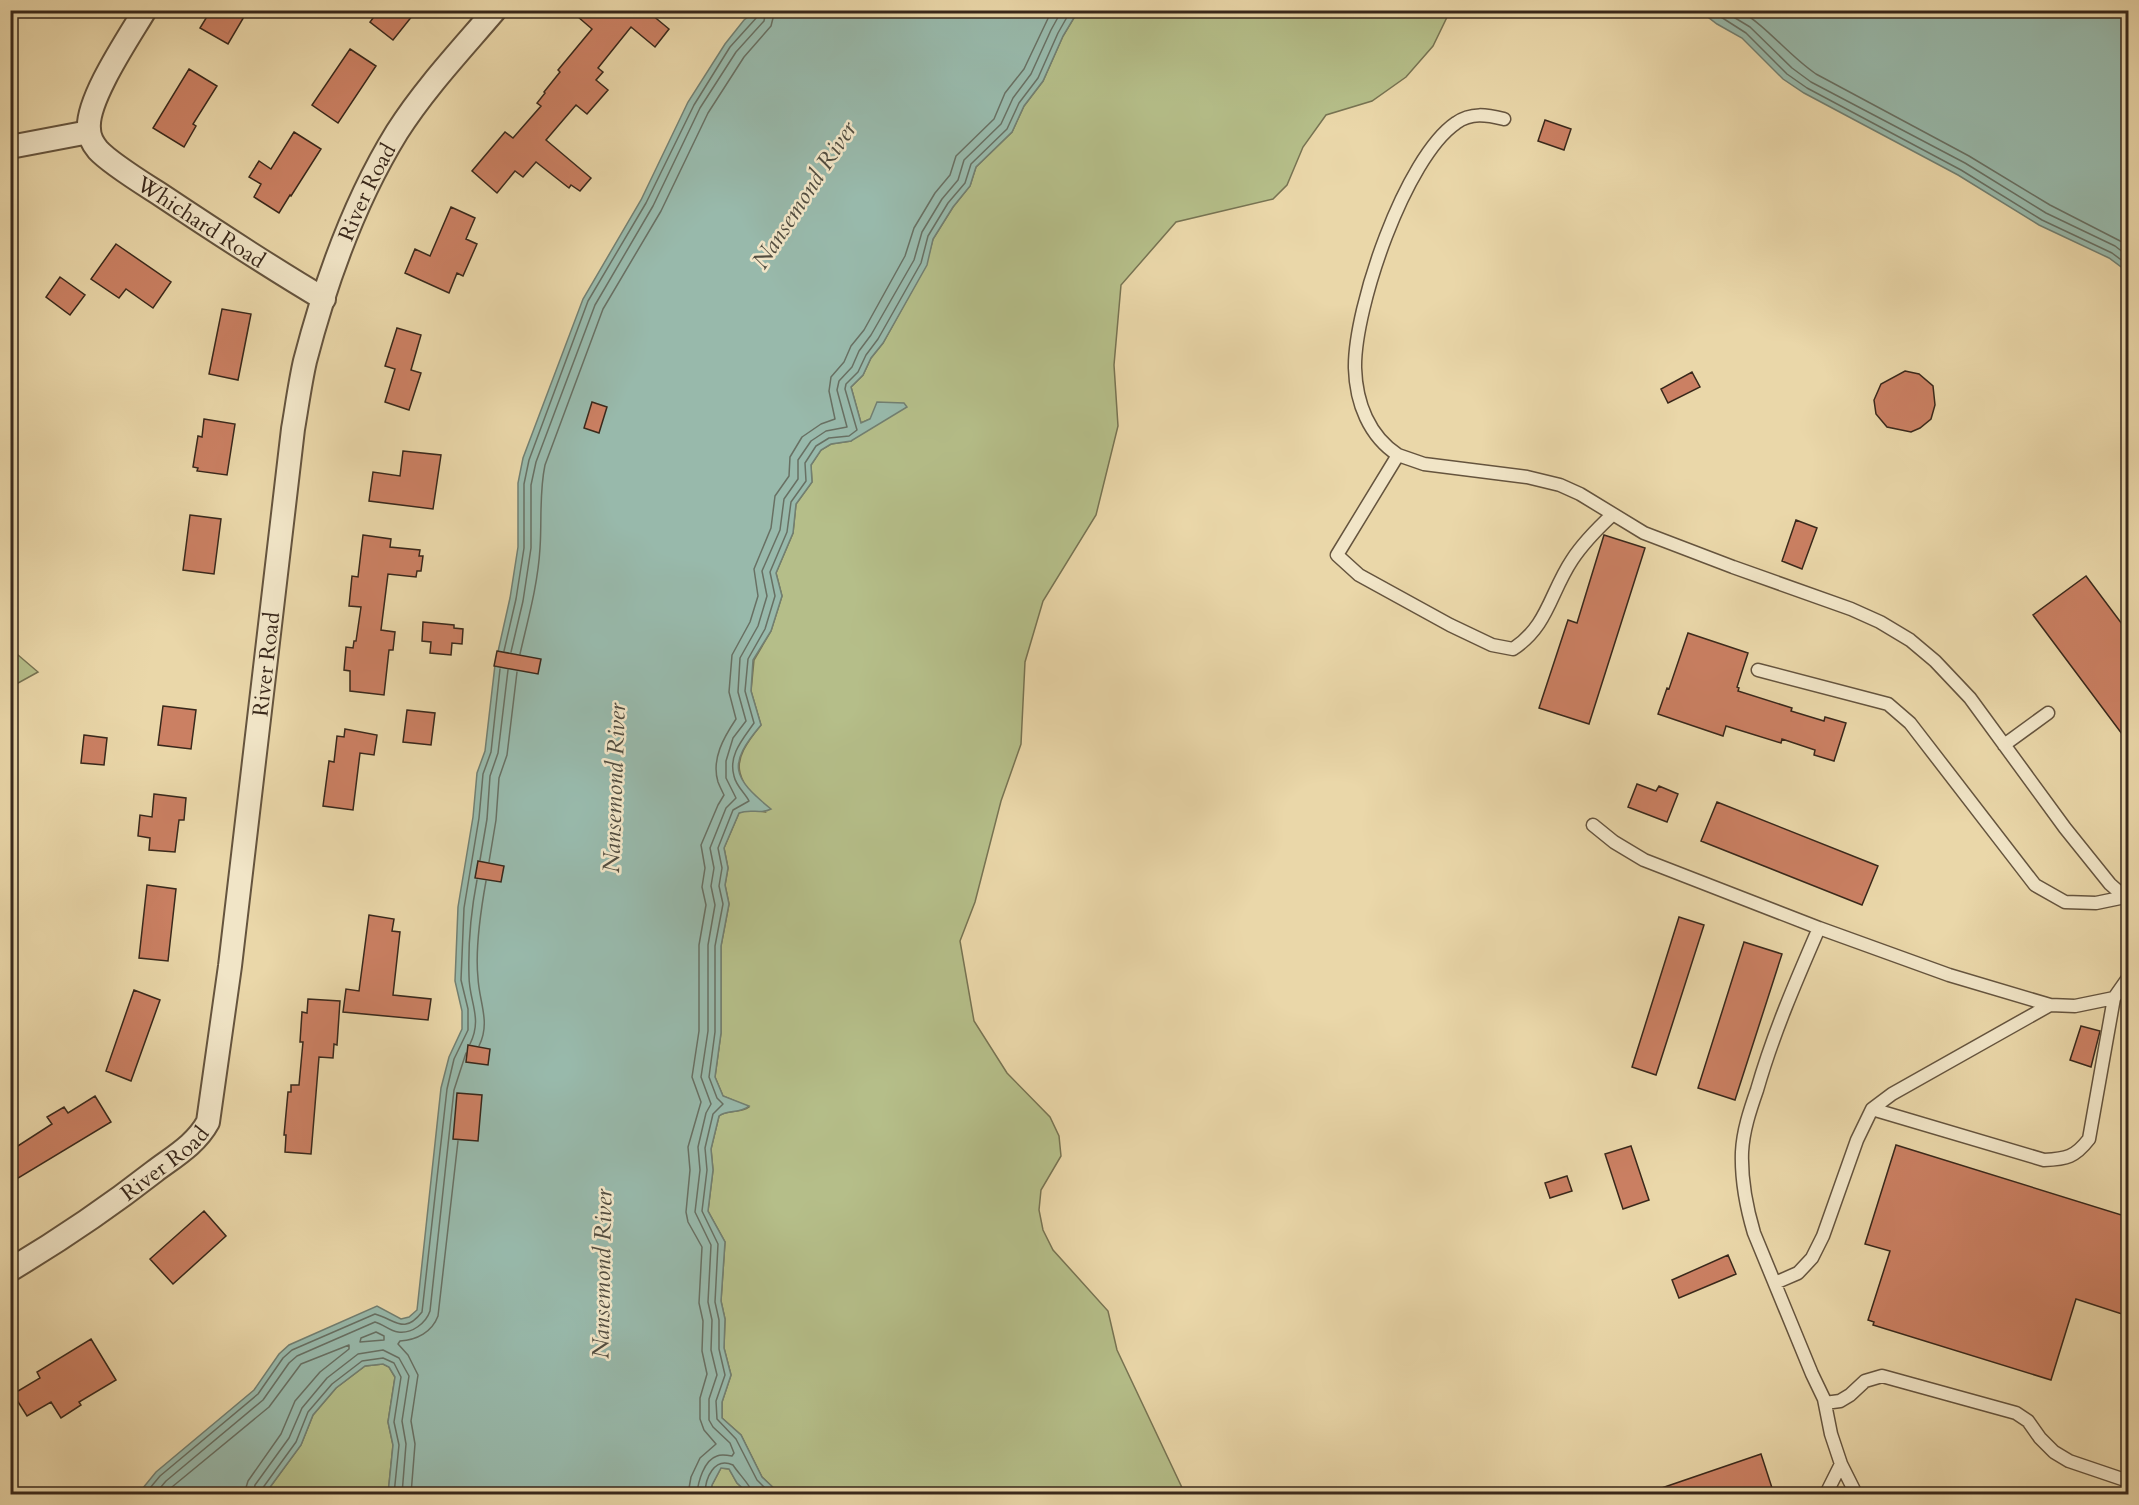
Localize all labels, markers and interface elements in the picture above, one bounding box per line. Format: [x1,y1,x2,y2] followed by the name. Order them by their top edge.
[744,114,865,275] water label: Nansemond River
[331,138,403,245] street label: River Road
[130,169,271,276] street label: Whichard Road
[245,610,287,718] street label: River Road
[595,701,634,873] water label: Nansemond River
[115,1120,217,1208] street label: River Road
[585,1188,620,1359] water label: Nansemond River

